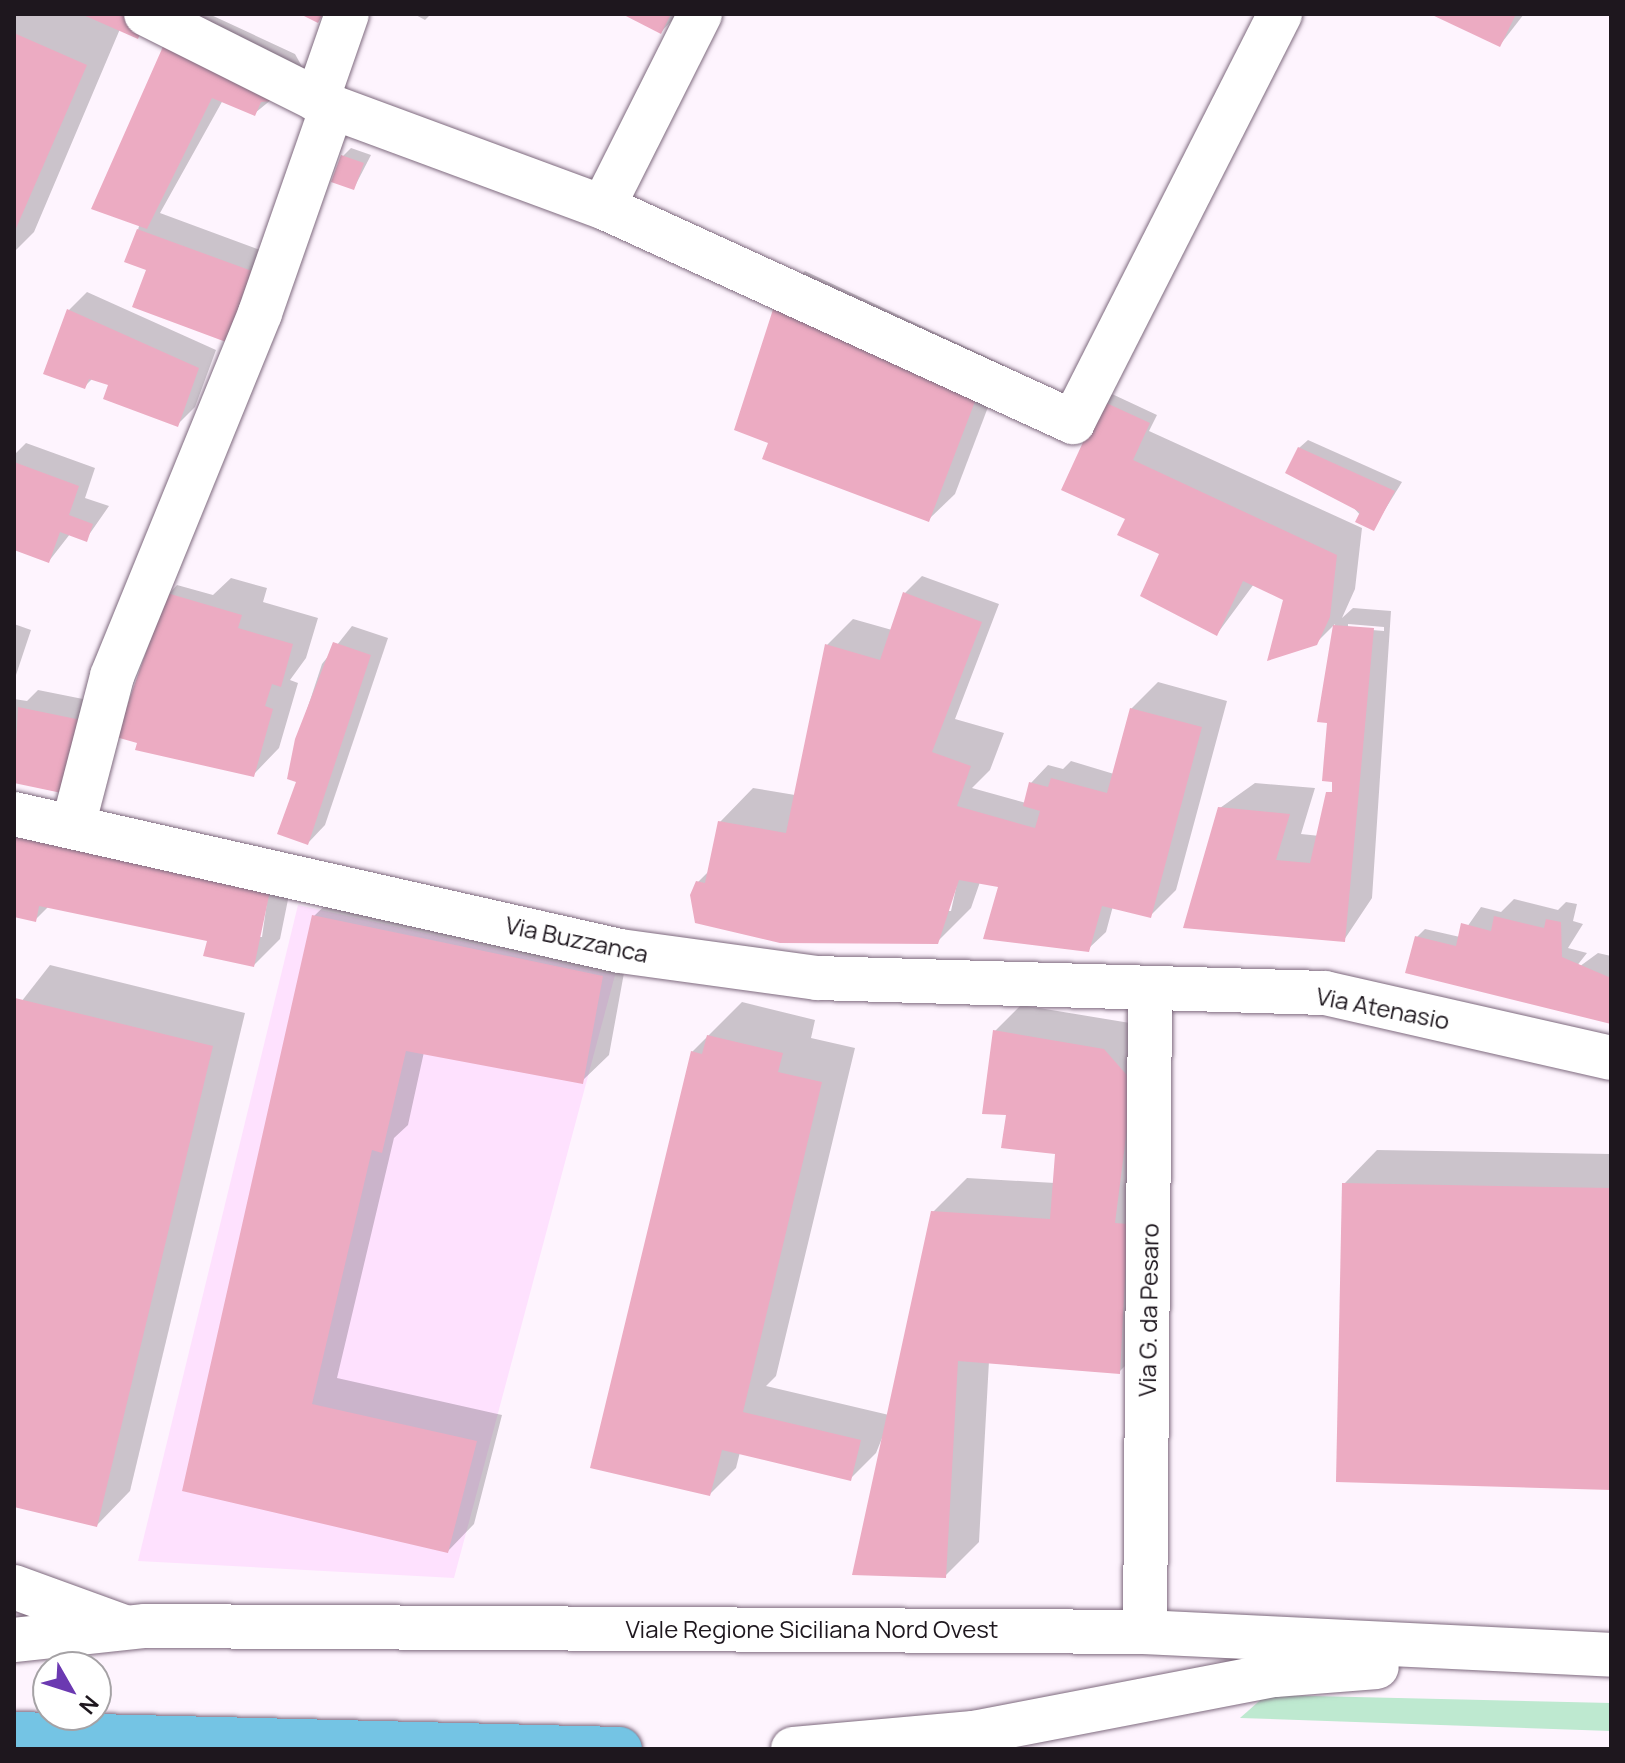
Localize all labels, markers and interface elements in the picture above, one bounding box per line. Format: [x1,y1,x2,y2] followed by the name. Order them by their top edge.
[503,910,651,968] street label: Via Buzzanca
[1314,981,1452,1035] street label: Via Atenasio
[1132,1223,1164,1397] street label: Via G. da Pesaro
[626,1615,998,1643] street label: Viale Regione Siciliana Nord Ovest
[32,1651,112,1731] north arrow
[72,1689,106,1720] text: N

